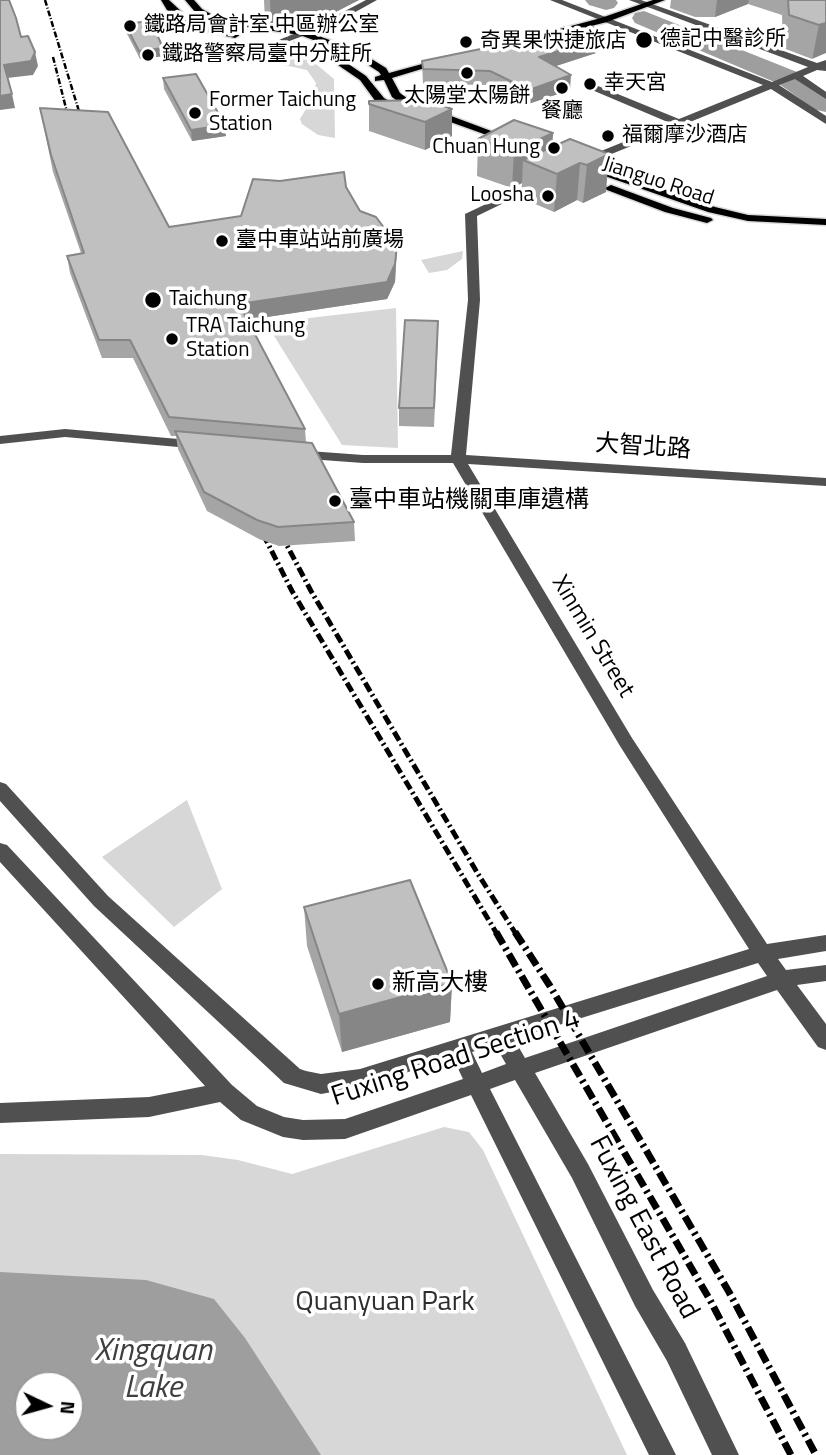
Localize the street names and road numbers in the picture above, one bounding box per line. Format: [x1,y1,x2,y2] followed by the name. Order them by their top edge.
[599,152,717,212] street label: Jianguo Road
[594,430,692,466] street label: 大智北路
[544,571,640,703] street label: Xinmin Street
[327,1003,585,1115] street label: Fuxing Road Section 4
[581,1131,705,1325] street label: Fuxing East Road

